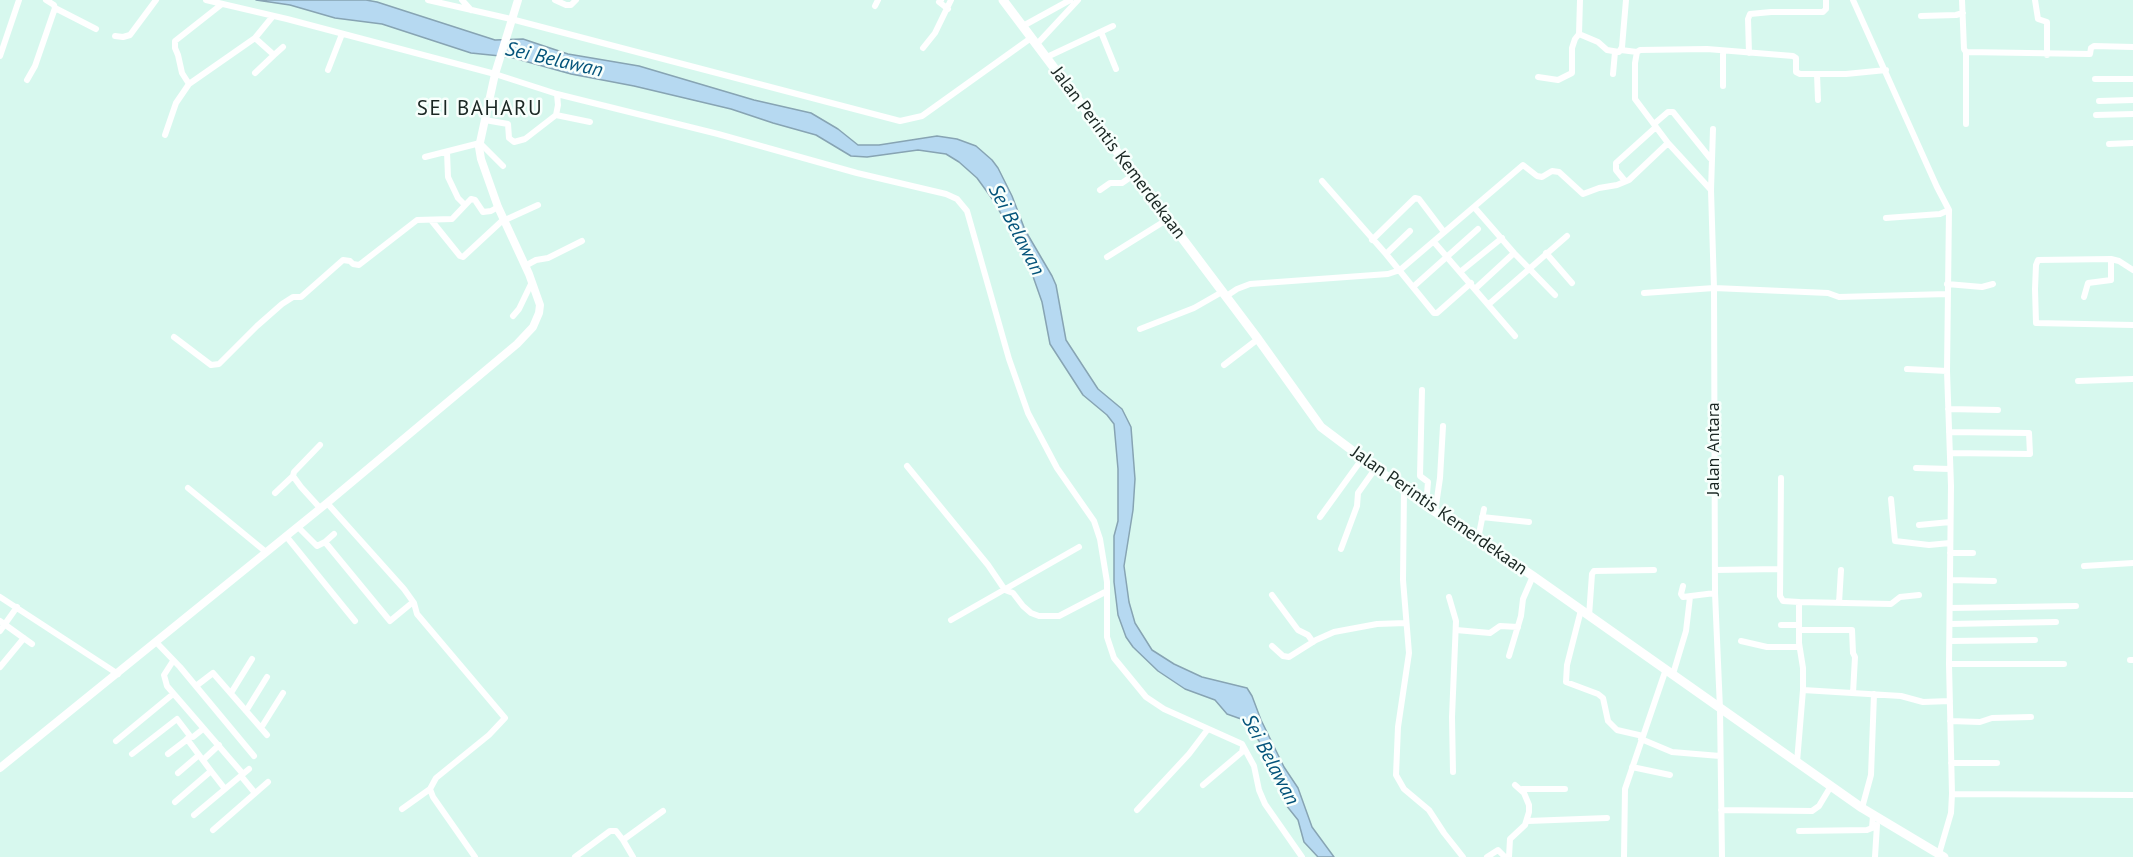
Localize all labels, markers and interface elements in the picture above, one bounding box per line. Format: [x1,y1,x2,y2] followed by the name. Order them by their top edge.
[503,37,605,83] water label: Sei Belawan
[1046,63,1190,243] street label: Jalan Perintis Kemerdekaan
[417,96,543,122] district label: SEI BAHARU
[983,180,1049,280] water label: Sei Belawan
[1703,402,1725,496] street label: Jalan Antara
[1347,442,1531,580] street label: Jalan Perintis Kemerdekaan
[1236,711,1304,809] water label: Sei Belawan

